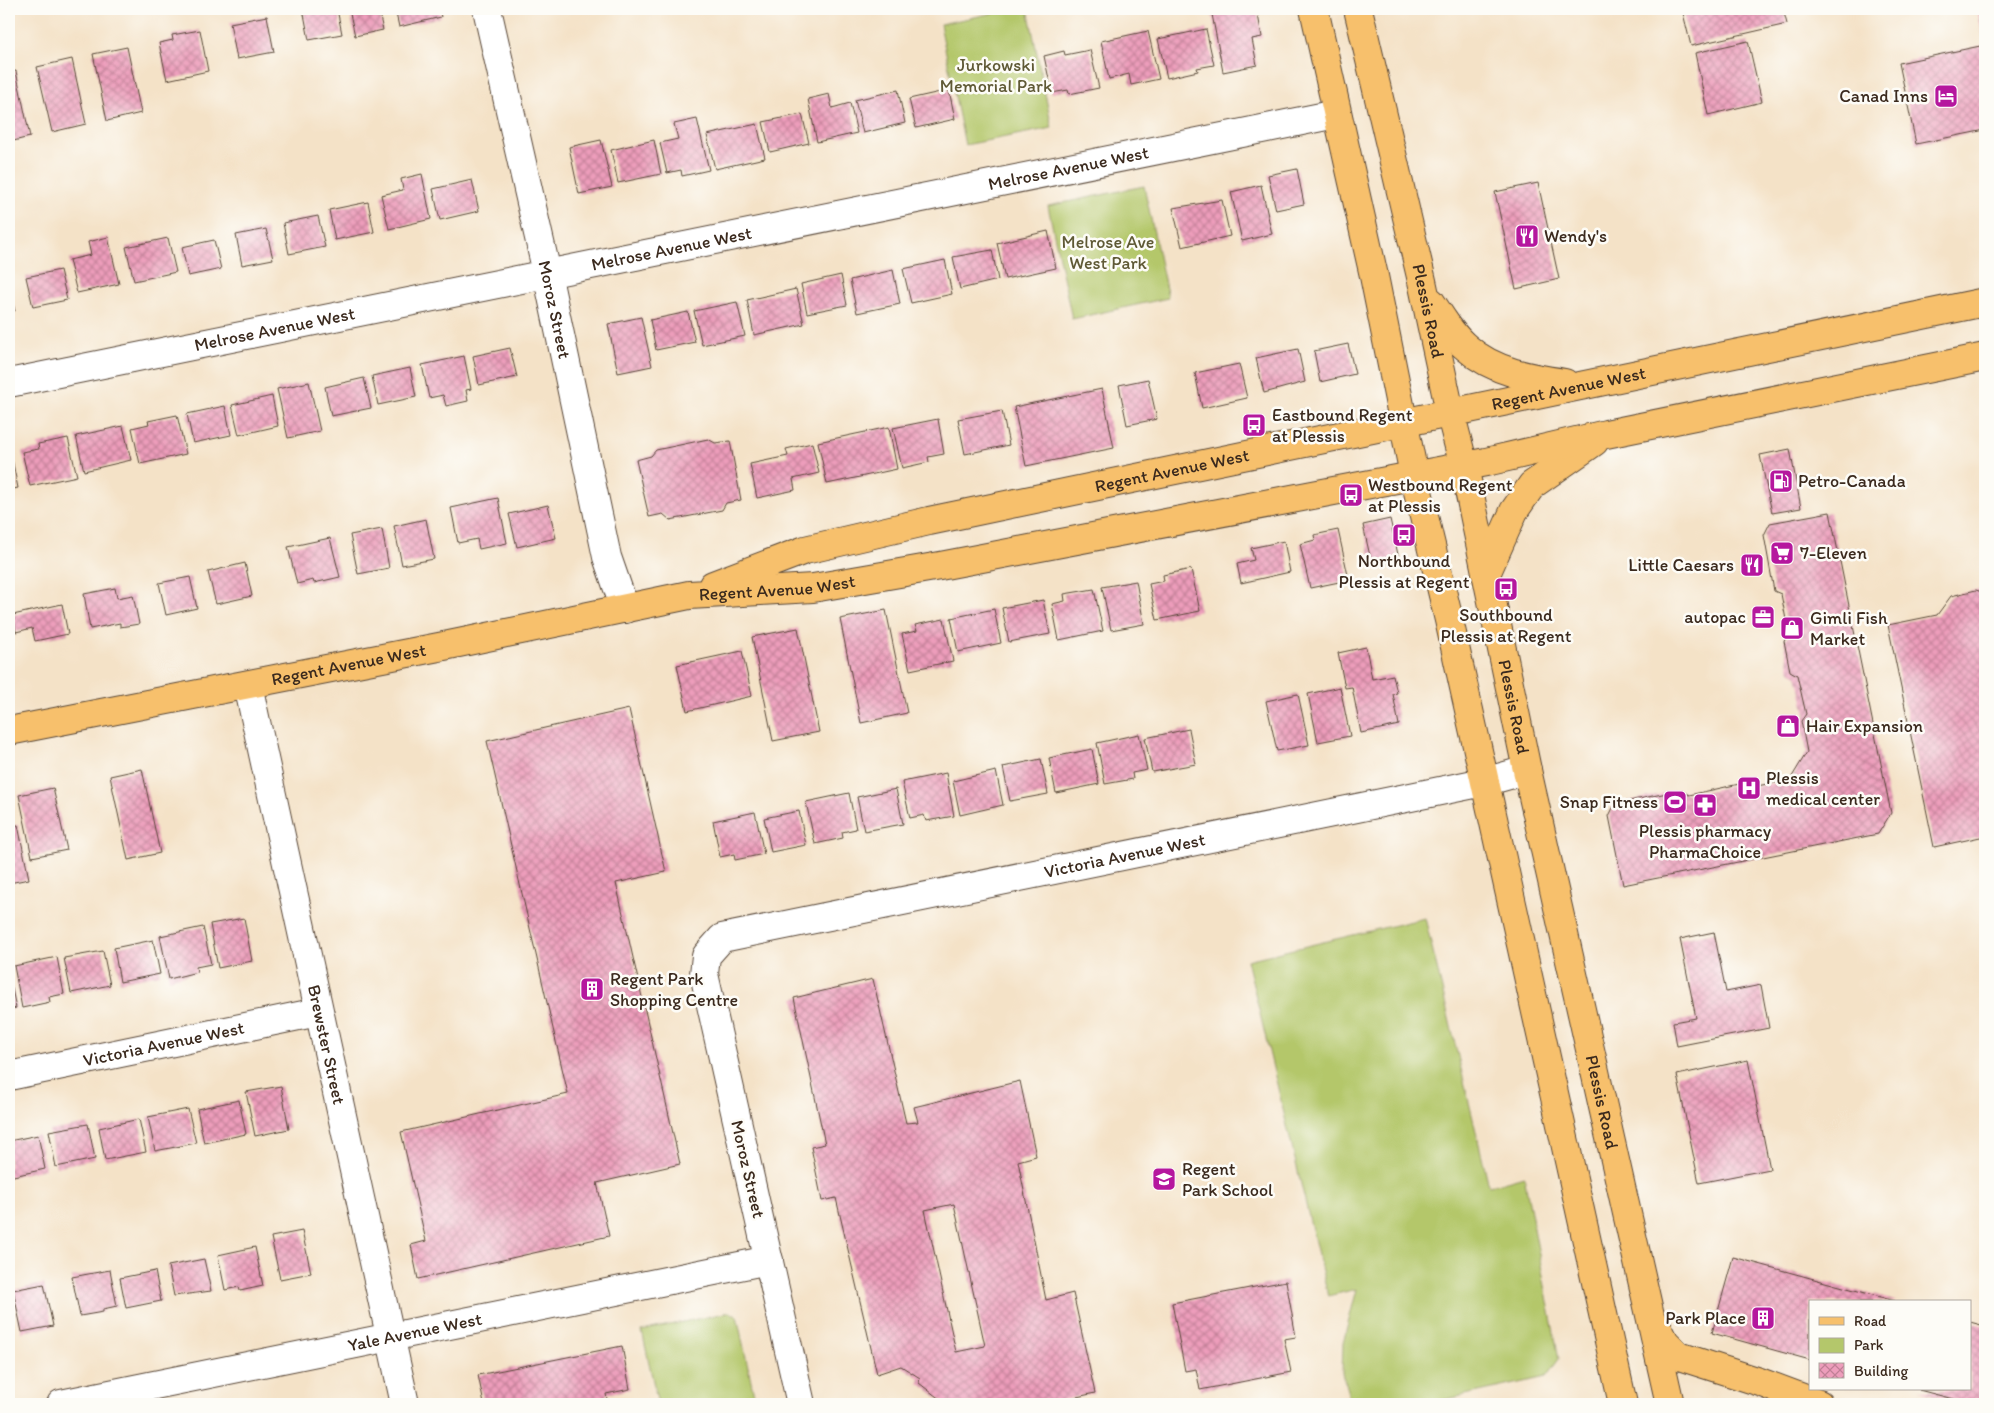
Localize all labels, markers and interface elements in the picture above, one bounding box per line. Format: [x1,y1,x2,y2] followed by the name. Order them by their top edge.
[940,54,1052,97] park label: Jurkowski Memorial Park
[1933,83,1959,109] hotel icon: Canad Inns
[1839,85,1928,107] place label: Canad Inns
[986,141,1151,195] street label: Melrose Avenue West
[589,222,754,276] street label: Melrose Avenue West
[1514,223,1540,249] restaurant icon: Wendy's
[1544,225,1607,247] place label: Wendy's
[1062,231,1154,274] park label: Melrose Ave West Park
[533,258,576,361] street label: Moroz Street
[1407,262,1449,360] street label: Plessis Road
[192,302,357,356] street label: Melrose Avenue West
[1489,362,1648,415] street label: Regent Avenue West
[1272,404,1413,447] place label: Eastbound Regent at Plessis
[1241,412,1267,438] bus stop icon: Eastbound Regent at Plessis
[1093,444,1251,497] street label: Regent Avenue West
[1768,468,1794,494] fuel station icon: Petro-Canada
[1798,470,1906,492] place label: Petro-Canada
[1368,474,1513,517] place label: Westbound Regent at Plessis
[1338,482,1364,508] bus stop icon: Westbound Regent at Plessis
[1391,522,1417,548] bus stop icon: Northbound Plessis at Regent
[1769,540,1795,566] supermarket icon: 7-Eleven
[1800,542,1867,564] place label: 7-Eleven
[1339,550,1470,593] place label: Northbound Plessis at Regent
[1739,552,1765,578] restaurant icon: Little Caesars
[1628,554,1734,576] place label: Little Caesars
[698,570,857,605] street label: Regent Avenue West
[1493,576,1519,602] bus stop icon: Southbound Plessis at Regent
[1441,604,1572,647] place label: Southbound Plessis at Regent
[1750,604,1776,630] office icon: autopac
[1684,606,1746,628] place label: autopac
[1810,607,1888,650] place label: Gimli Fish Market
[1779,615,1805,641] shop icon: Gimli Fish Market
[269,639,428,690] street label: Regent Avenue West
[1493,658,1534,756] street label: Plessis Road
[1775,713,1801,739] shop icon: Hair Expansion
[1806,715,1923,737] place label: Hair Expansion
[1766,767,1880,810] place label: Plessis medical center
[1736,775,1762,801] hospital icon: Plessis medical center
[1662,789,1688,815] sports icon: Snap Fitness
[1560,791,1658,813] place label: Snap Fitness
[1692,792,1718,818] pharmacy icon: Plessis pharmacy PharmaChoice
[1639,820,1772,863] place label: Plessis pharmacy PharmaChoice
[1042,828,1207,883] street label: Victoria Avenue West
[610,968,738,1011] place label: Regent Park Shopping Centre
[579,976,605,1002] building icon: Regent Park Shopping Centre
[303,983,350,1107] street label: Brewster Street
[81,1017,246,1071] street label: Victoria Avenue West
[1581,1053,1623,1152] street label: Plessis Road
[726,1118,770,1220] street label: Moroz Street
[1182,1158,1273,1201] place label: Regent Park School
[1151,1166,1177,1192] school or university icon: Regent Park School
[1809,1300,1972,1390] legend
[1750,1305,1776,1331] building icon: Park Place
[1665,1307,1746,1329] place label: Park Place
[346,1308,484,1356] street label: Yale Avenue West
[1854,1312,1887,1330] text: Road
[1854,1336,1884,1354] text: Park
[1854,1362,1908,1380] text: Building

